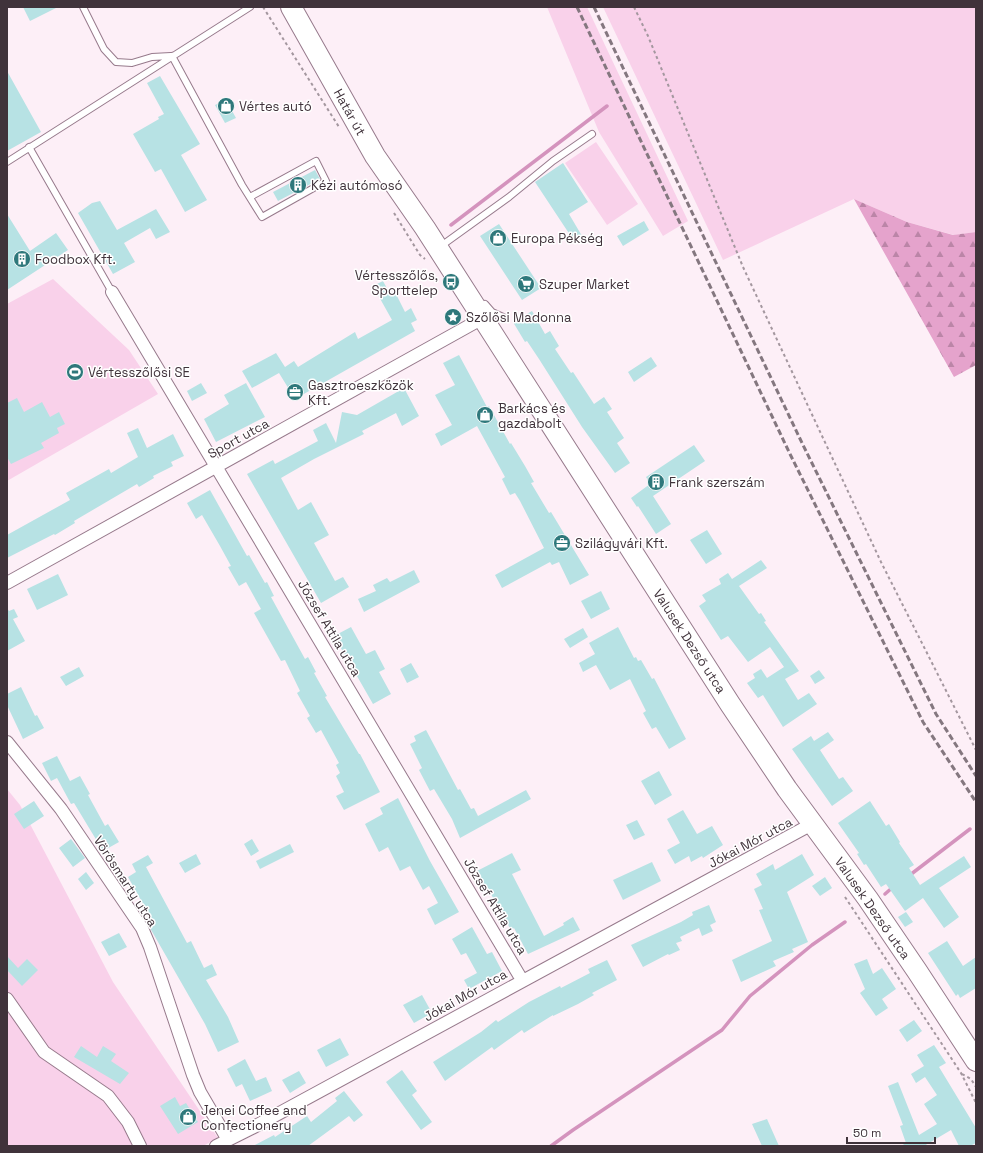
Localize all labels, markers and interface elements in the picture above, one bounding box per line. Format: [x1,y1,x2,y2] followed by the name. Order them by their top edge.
[330,86,369,139] street label: Határ út
[216,96,236,116] shop icon: Vértes autó
[239,98,312,115] place label: Vértes autó
[288,175,308,195] building icon: Kézi autómosó
[311,177,403,194] place label: Kézi autómosó
[488,228,508,248] shop icon: Europa Pékség
[511,230,603,247] place label: Europa Pékség
[12,249,32,269] building icon: Foodbox Kft.
[35,251,116,268] place label: Foodbox Kft.
[355,267,438,299] place label: Vértesszőlős, Sporttelep
[441,272,461,292] bus stop icon: Vértesszőlős, Sporttelep
[516,274,536,294] supermarket icon: Szuper Market
[539,276,630,293] place label: Szuper Market
[443,307,463,327] place icon: Szőlősi Madonna
[466,309,572,326] place label: Szőlősi Madonna
[65,362,85,382] sports icon: Vértesszőlősi SE
[88,364,190,381] place label: Vértesszőlősi SE
[308,377,414,409] place label: Gasztroeszközök Kft.
[285,382,305,402] office icon: Gasztroeszközök Kft.
[498,400,566,432] place label: Barkács és gazdabolt
[475,405,495,425] shop icon: Barkács és gazdabolt
[205,414,272,462] street label: Sport utca
[646,472,666,492] building icon: Frank szerszám
[669,474,765,491] place label: Frank szerszám
[552,533,572,553] office icon: Szilágyvári Kft.
[575,535,668,552] place label: Szilágyvári Kft.
[294,577,365,680] street label: József Attila utca
[649,586,730,697] street label: Valusek Dezső utca
[705,813,796,872] street label: Jókai Mór utca
[90,833,162,930] street label: Vörösmarty utca
[831,854,915,963] street label: Valusek Dezső utca
[460,855,531,958] street label: József Attila utca
[421,965,510,1025] street label: Jókai Mór utca
[201,1102,307,1134] place label: Jenei Coffee and Confectionery
[178,1107,198,1127] shop icon: Jenei Coffee and Confectionery
[847,1119,935,1145] scale bar
[853,1125,881,1141] text: 50 m

